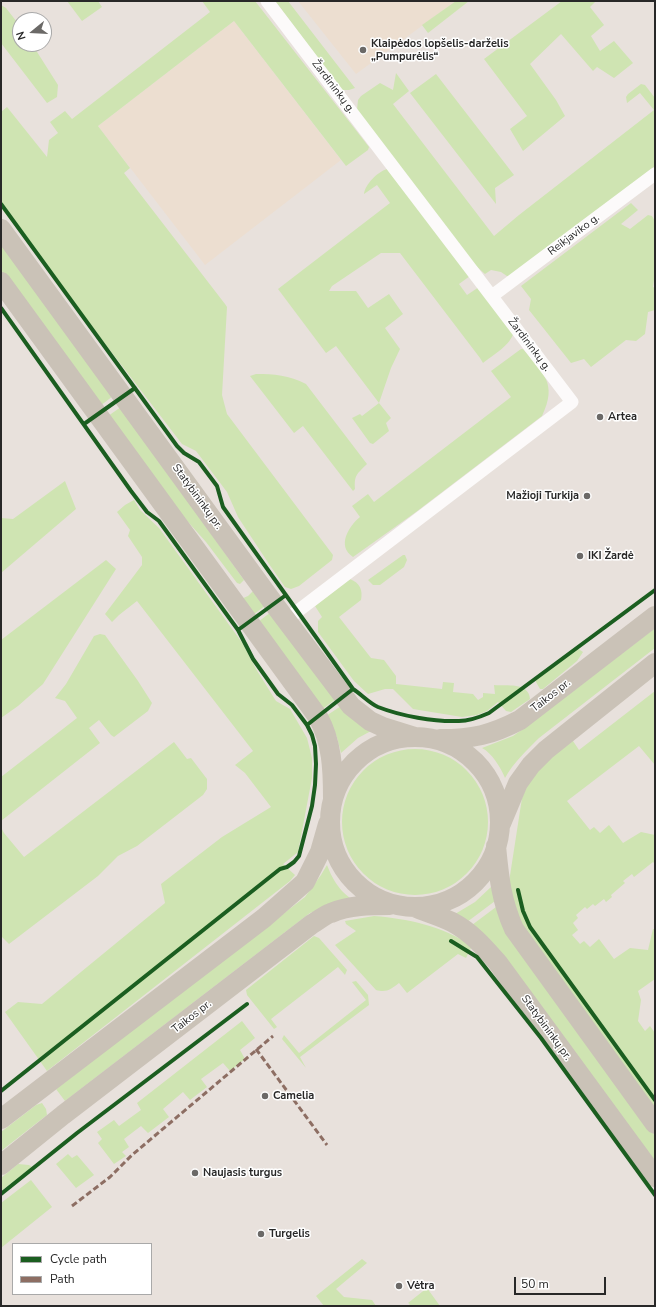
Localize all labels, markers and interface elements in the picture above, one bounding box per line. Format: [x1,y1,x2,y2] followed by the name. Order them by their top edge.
[12,12,52,52] north arrow
[13,29,29,42] text: N
[371,37,509,63] place label: Klaipėdos lopšelis-darželis „Pumpurėlis“
[358,45,368,55] marker: Klaipėdos lopšelis-darželis „Pumpurėlis“
[309,58,357,116] street label: Žardininkų g.
[546,211,602,259] street label: Reikjaviko g.
[505,316,553,374] street label: Žardininkų g.
[608,410,637,424] place label: Artea
[595,412,605,422] marker: Artea
[169,462,225,532] street label: Statybininkų pr.
[506,489,579,503] place label: Mažioji Turkija
[582,491,592,501] marker: Mažioji Turkija
[588,549,634,563] place label: IKI Žardė
[575,551,585,561] marker: IKI Žardė
[529,677,573,715] street label: Taikos pr.
[518,993,574,1063] street label: Statybininkų pr.
[170,998,214,1036] street label: Taikos pr.
[273,1089,314,1103] place label: Camelia
[260,1091,270,1101] marker: Camelia
[203,1166,282,1180] place label: Naujasis turgus
[190,1168,200,1178] marker: Naujasis turgus
[269,1227,310,1241] place label: Turgelis
[256,1229,266,1239] marker: Turgelis
[12,1243,152,1295] legend
[50,1251,107,1267] text: Cycle path
[516,1269,608,1295] scale bar
[50,1271,75,1287] text: Path
[521,1276,549,1292] text: 50 m
[407,1279,435,1293] place label: Vėtra
[394,1281,404,1291] marker: Vėtra

